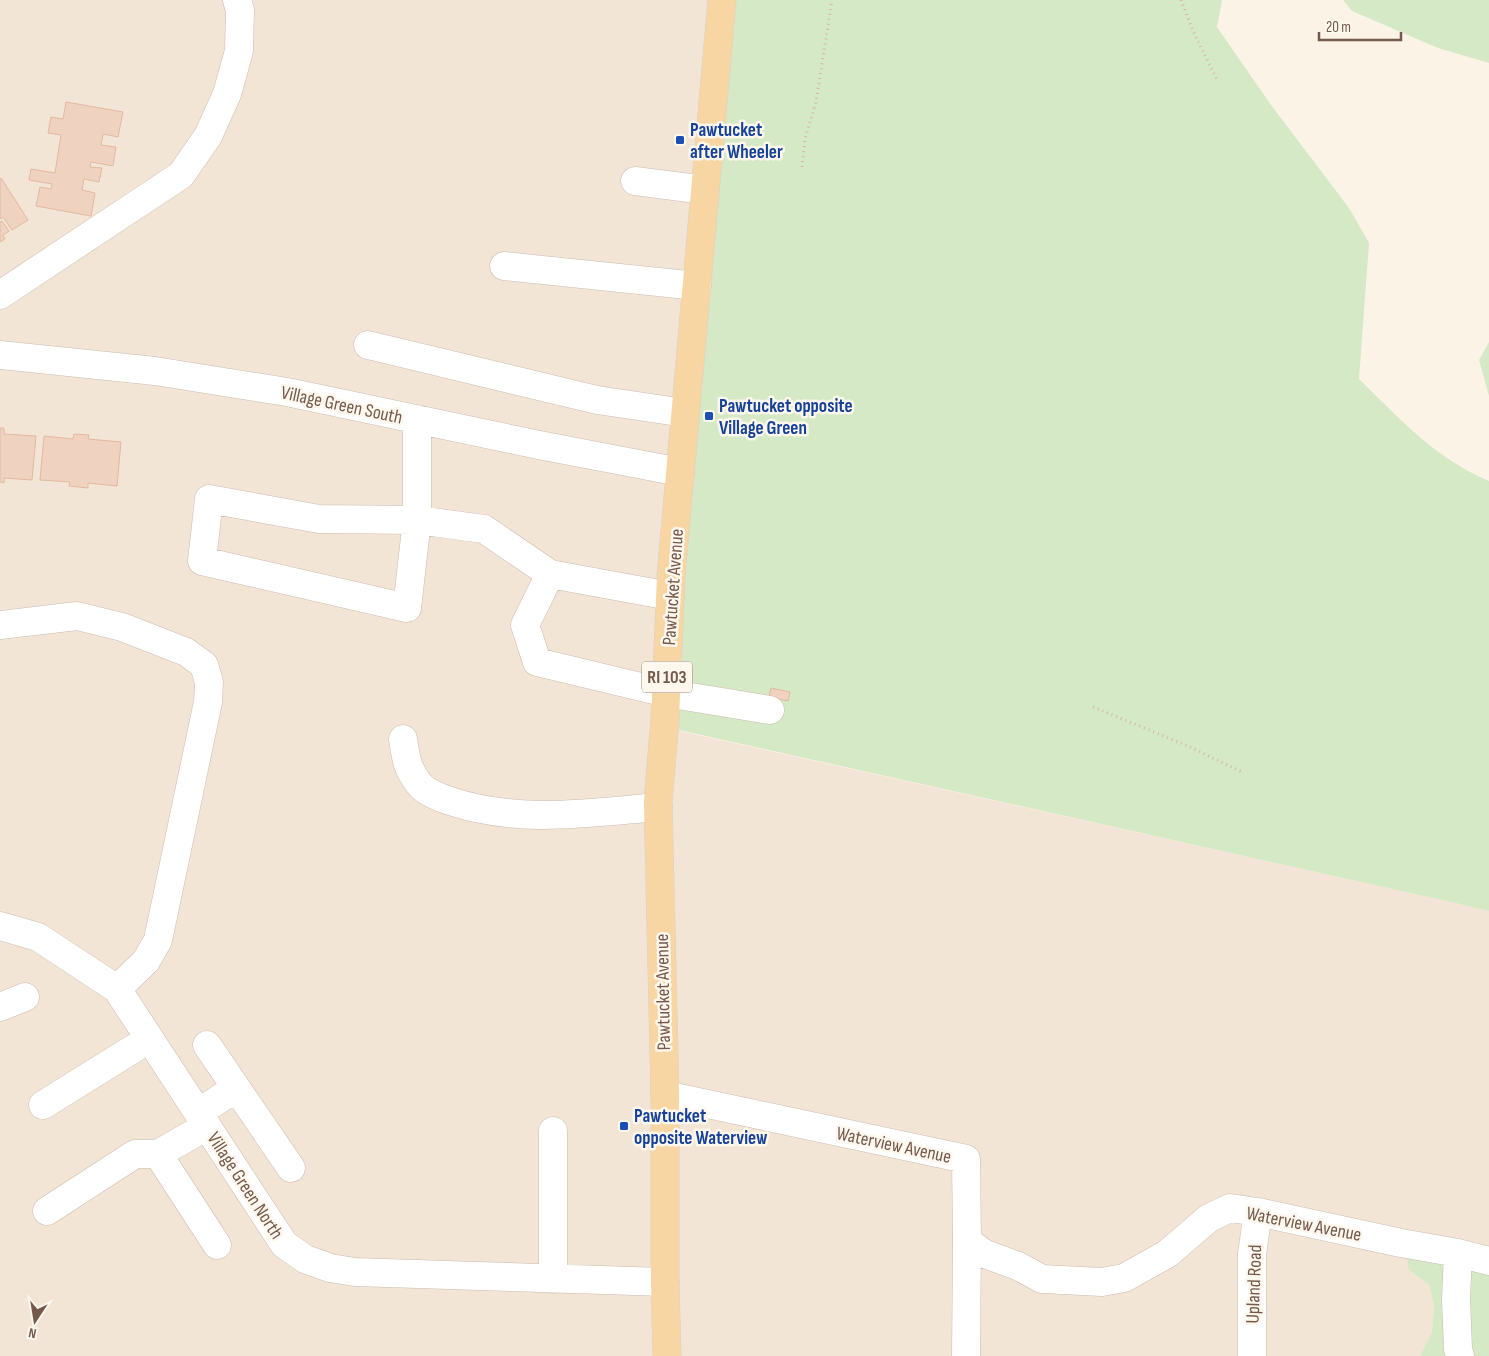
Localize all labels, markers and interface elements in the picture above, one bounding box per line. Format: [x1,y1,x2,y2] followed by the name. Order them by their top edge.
[1319,10,1402,42] scale bar
[1326,18,1351,37] text: 20 m
[690,119,783,164] place label: Pawtucket after Wheeler
[674,134,686,146] marker: Pawtucket after Wheeler
[279,381,405,430] street label: Village Green South
[719,395,853,440] place label: Pawtucket opposite Village Green
[703,410,715,422] marker: Pawtucket opposite Village Green
[658,528,689,646] street label: Pawtucket Avenue
[642,662,692,692] road number: RI 103
[651,933,676,1051] street label: Pawtucket Avenue
[634,1105,768,1150] place label: Pawtucket opposite Waterview
[618,1120,630,1132] marker: Pawtucket opposite Waterview
[834,1122,953,1169] street label: Waterview Avenue
[202,1128,288,1244] street label: Village Green North
[1244,1202,1363,1247] street label: Waterview Avenue
[1242,1244,1267,1324] street label: Upland Road
[10,1296,60,1346] north arrow
[27,1324,38,1342] text: N

